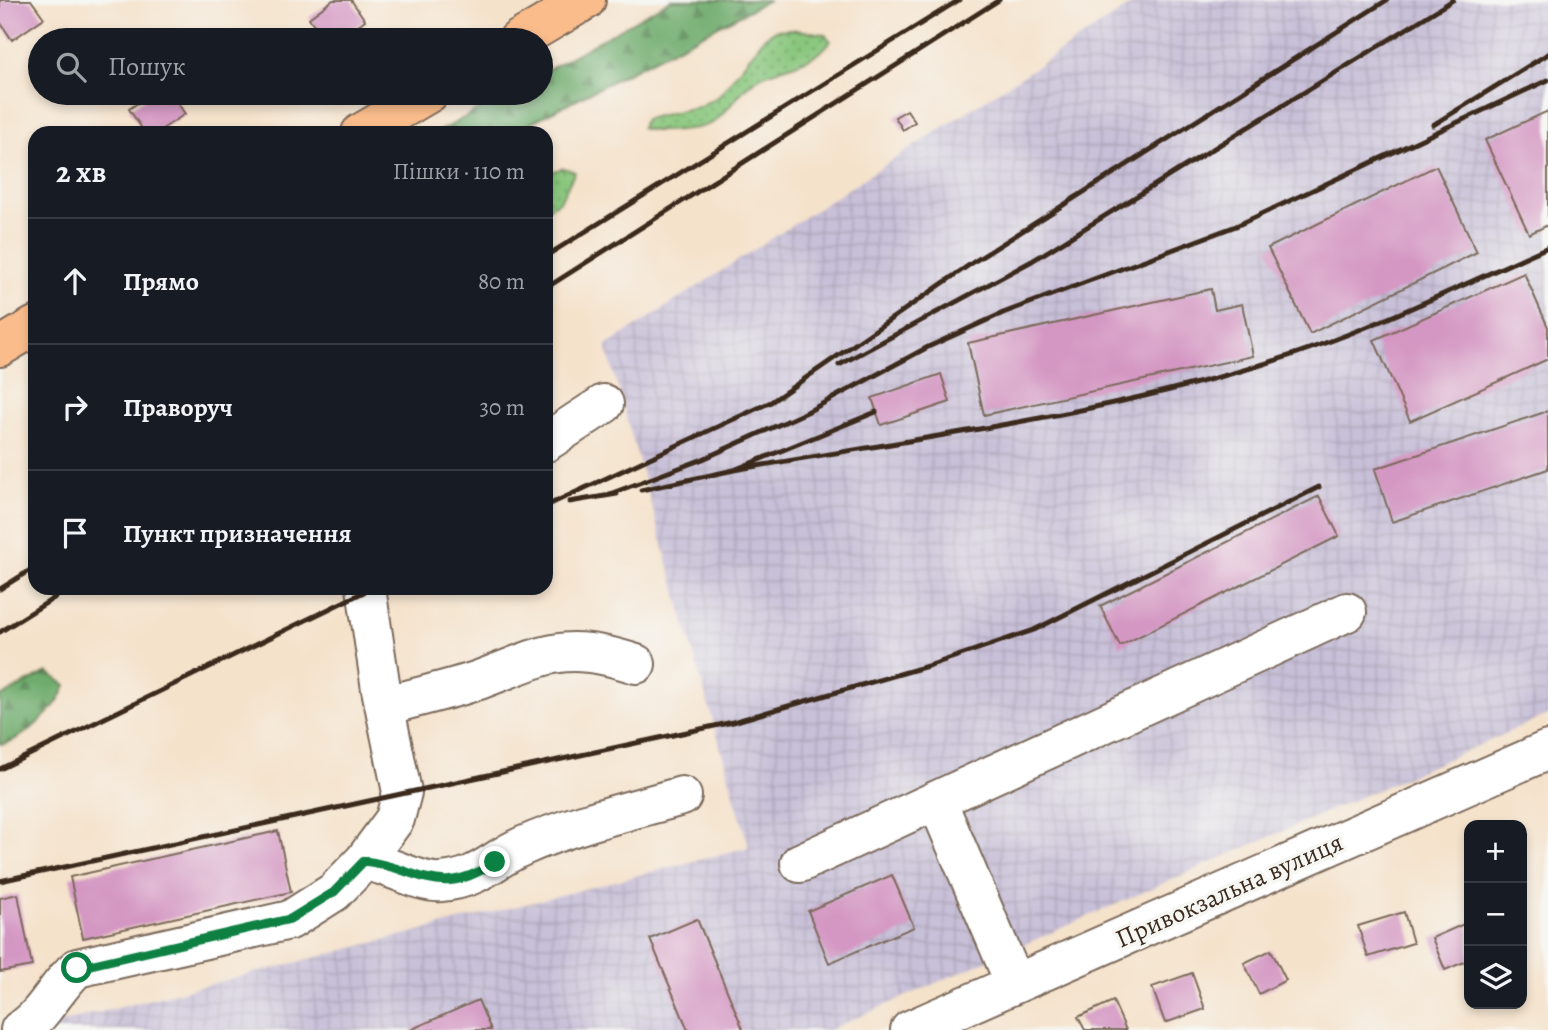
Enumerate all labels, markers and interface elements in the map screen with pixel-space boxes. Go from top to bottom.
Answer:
search box [28,28,553,105]
icon: search [52,48,90,86]
text: Пошук [108,49,186,84]
text: 2 хв [56,152,106,192]
text: Пішки · 110 m [393,156,525,187]
icon: ahead [56,262,94,300]
text: Прямо [123,264,199,299]
text: 80 m [478,266,525,297]
icon: right [56,388,94,426]
text: Праворуч [123,390,233,425]
text: 30 m [479,392,525,423]
icon: arrive [56,514,94,552]
text: Пункт призначення [123,516,352,551]
map controls [1464,820,1527,1009]
button: + [1464,820,1527,883]
street label: Привокзальна вулиця [1110,825,1348,956]
route end [479,846,510,877]
button: − [1464,883,1527,946]
button: layers [1464,946,1527,1009]
route start [61,952,92,983]

